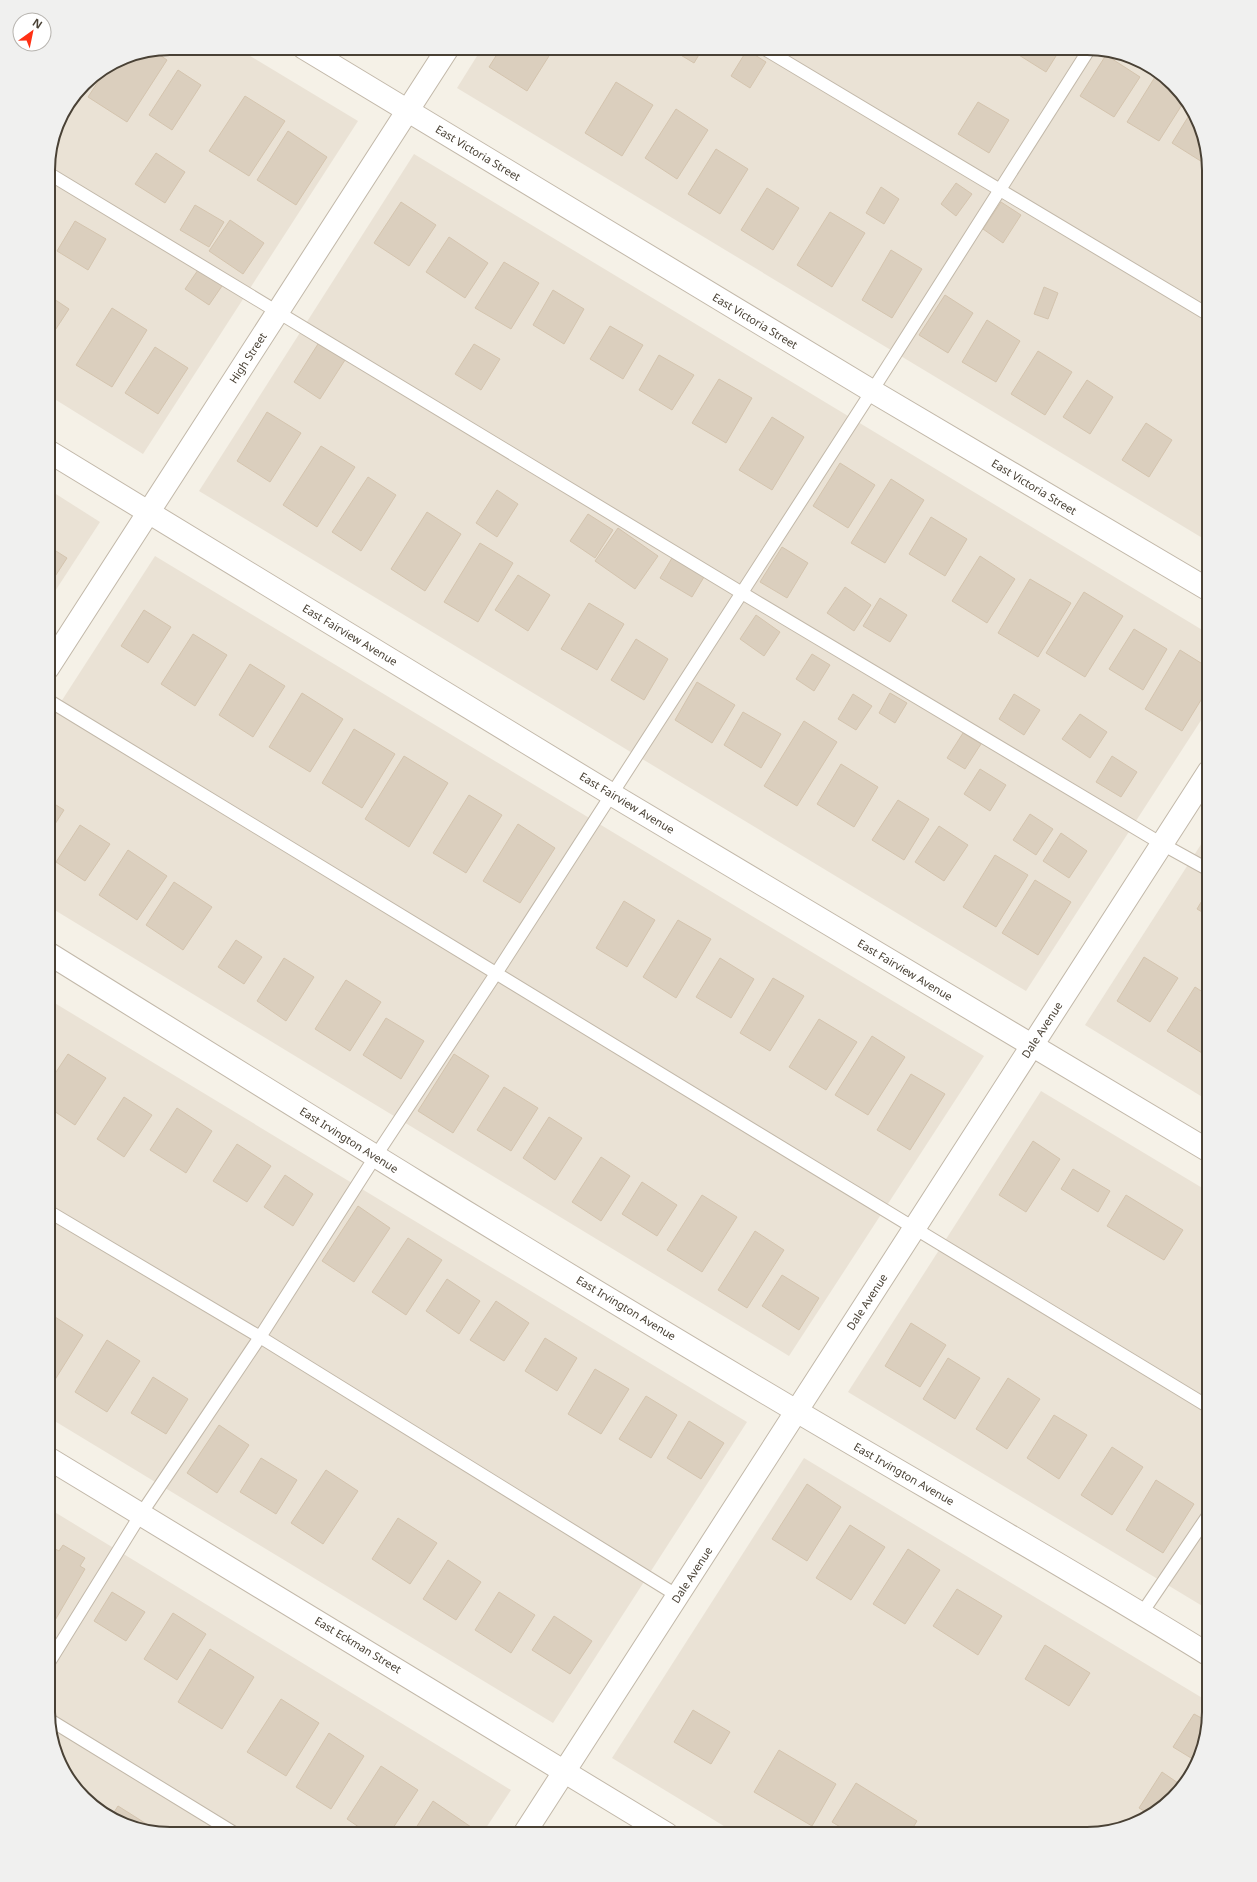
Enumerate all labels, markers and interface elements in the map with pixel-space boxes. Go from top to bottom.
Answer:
north arrow [12,12,52,52]
text: N [30,14,46,32]
street label: East Victoria Street [433,121,524,184]
street label: East Victoria Street [710,289,801,352]
street label: High Street [225,329,270,386]
street label: East Victoria Street [989,455,1080,518]
street label: East Fairview Avenue [300,600,400,669]
street label: East Fairview Avenue [577,768,677,837]
street label: East Fairview Avenue [855,935,955,1004]
street label: Dale Avenue [1018,998,1065,1061]
street label: East Irvington Avenue [297,1103,401,1176]
street label: Dale Avenue [843,1270,890,1333]
street label: East Irvington Avenue [574,1272,679,1343]
street label: East Irvington Avenue [851,1439,957,1508]
street label: Dale Avenue [668,1543,715,1606]
street label: East Eckman Street [312,1613,404,1676]

